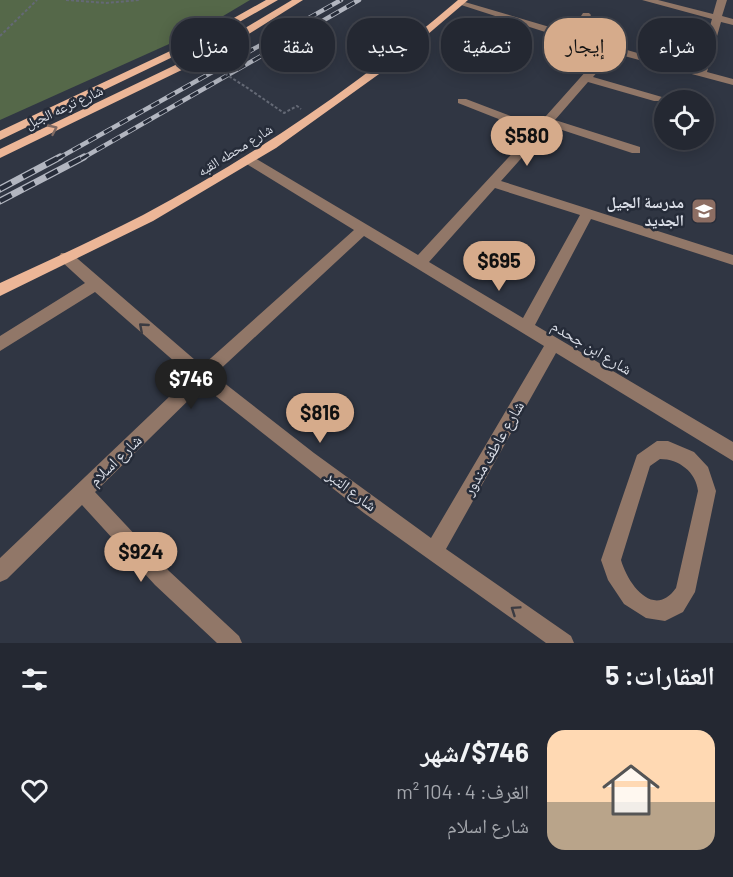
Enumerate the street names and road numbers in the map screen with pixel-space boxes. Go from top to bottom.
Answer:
street label: شارع ترعه الجبل [22,81,106,134]
street label: شارع محطه القبه [194,120,276,181]
street label: شارع ابن جحدم [547,315,636,380]
street label: شارع عاطف مندور [457,397,529,500]
street label: شارع اسلام [84,430,146,491]
street label: شارع التبر [322,464,381,516]

